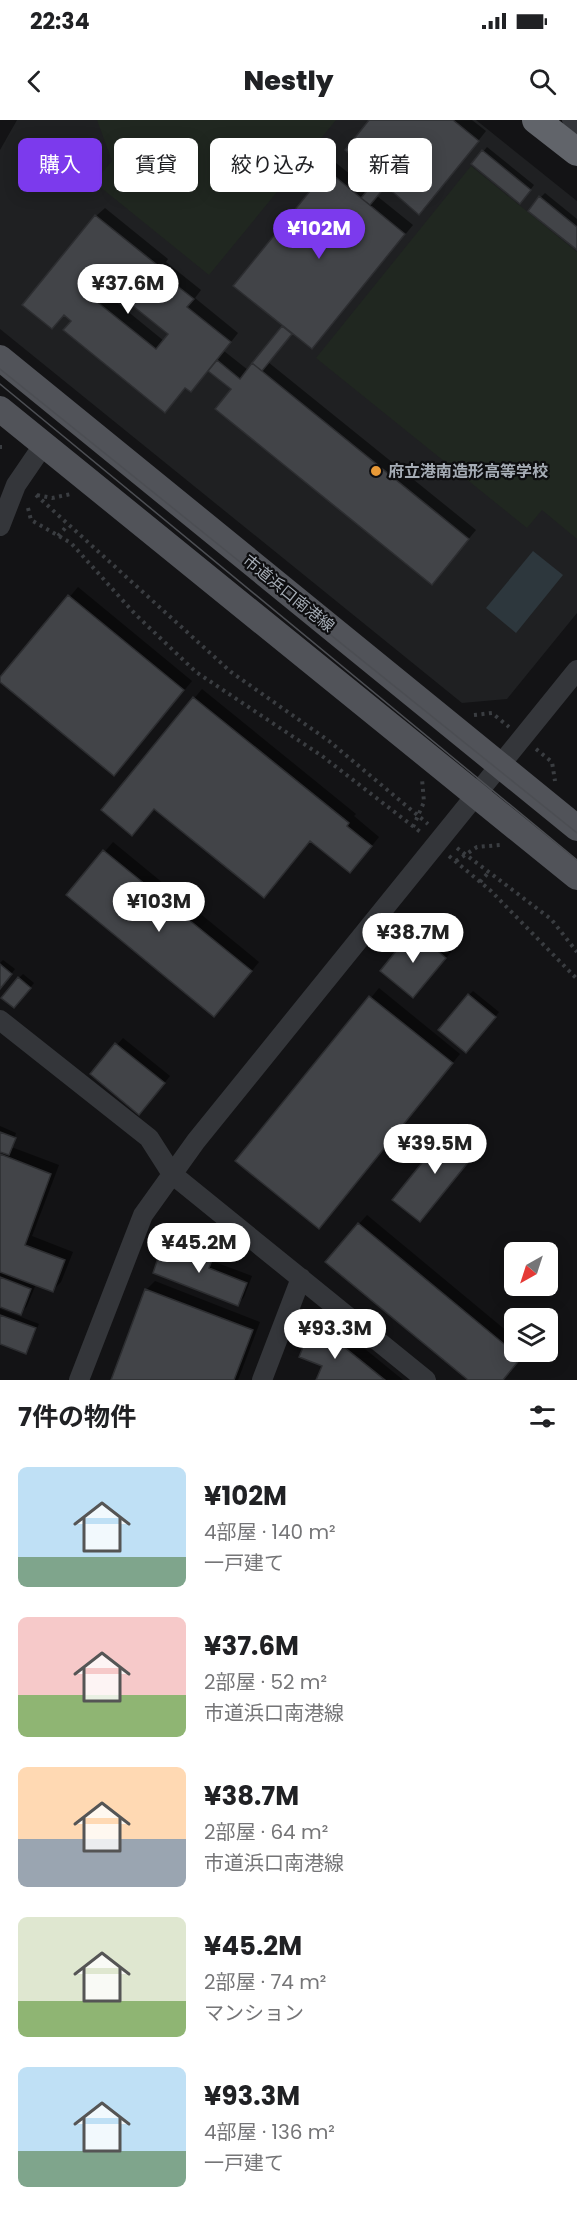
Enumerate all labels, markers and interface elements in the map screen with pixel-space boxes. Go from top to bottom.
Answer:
text: 22:34 [30,6,90,37]
text: Nestly [244,62,334,99]
icon: back [18,65,51,98]
icon: search [526,65,559,98]
chip: 購入 [18,138,102,192]
chip: 賃貸 [114,138,198,192]
chip: 絞り込み [210,138,336,192]
chip: 新着 [348,138,432,192]
pin: ¥102M [277,209,361,260]
text: ¥102M [287,214,351,242]
pin: ¥37.6M [79,264,177,315]
text: ¥37.6M [92,269,164,297]
place label: 府立港南造形高等学校 [388,460,548,483]
marker: 府立港南造形高等学校 [369,464,383,478]
street label: 市道浜口南港線 [238,549,339,638]
pin: ¥103M [117,882,201,933]
text: ¥103M [127,887,191,915]
pin: ¥38.7M [364,913,462,964]
text: ¥38.7M [376,918,450,946]
pin: ¥39.5M [386,1124,484,1175]
text: ¥39.5M [398,1129,472,1157]
pin: ¥45.2M [150,1223,248,1274]
text: ¥45.2M [161,1228,237,1256]
north arrow [504,1242,558,1296]
map controls [504,1242,558,1362]
button: layers [504,1308,558,1362]
pin: ¥93.3M [286,1309,384,1360]
text: ¥93.3M [298,1314,372,1342]
text: 7件の物件 [18,1399,136,1435]
icon: filters [526,1400,559,1433]
text: ¥102M [204,1478,287,1514]
icon: home [66,1491,138,1563]
text: 4部屋 · 140 m² [204,1518,336,1546]
text: 一戸建て [204,1549,284,1577]
text: ¥37.6M [204,1628,299,1664]
icon: home [66,1641,138,1713]
text: 2部屋 · 52 m² [204,1668,327,1696]
text: 市道浜口南港線 [204,1699,344,1727]
text: ¥38.7M [204,1778,299,1814]
icon: home [66,1791,138,1863]
text: 2部屋 · 64 m² [204,1818,328,1846]
text: 市道浜口南港線 [204,1849,344,1877]
text: ¥45.2M [204,1928,302,1964]
icon: home [66,1941,138,2013]
text: 2部屋 · 74 m² [204,1968,326,1996]
text: マンション [204,1999,304,2027]
text: ¥93.3M [204,2078,300,2114]
icon: home [66,2091,138,2163]
text: 4部屋 · 136 m² [204,2118,335,2146]
text: 一戸建て [204,2149,284,2177]

